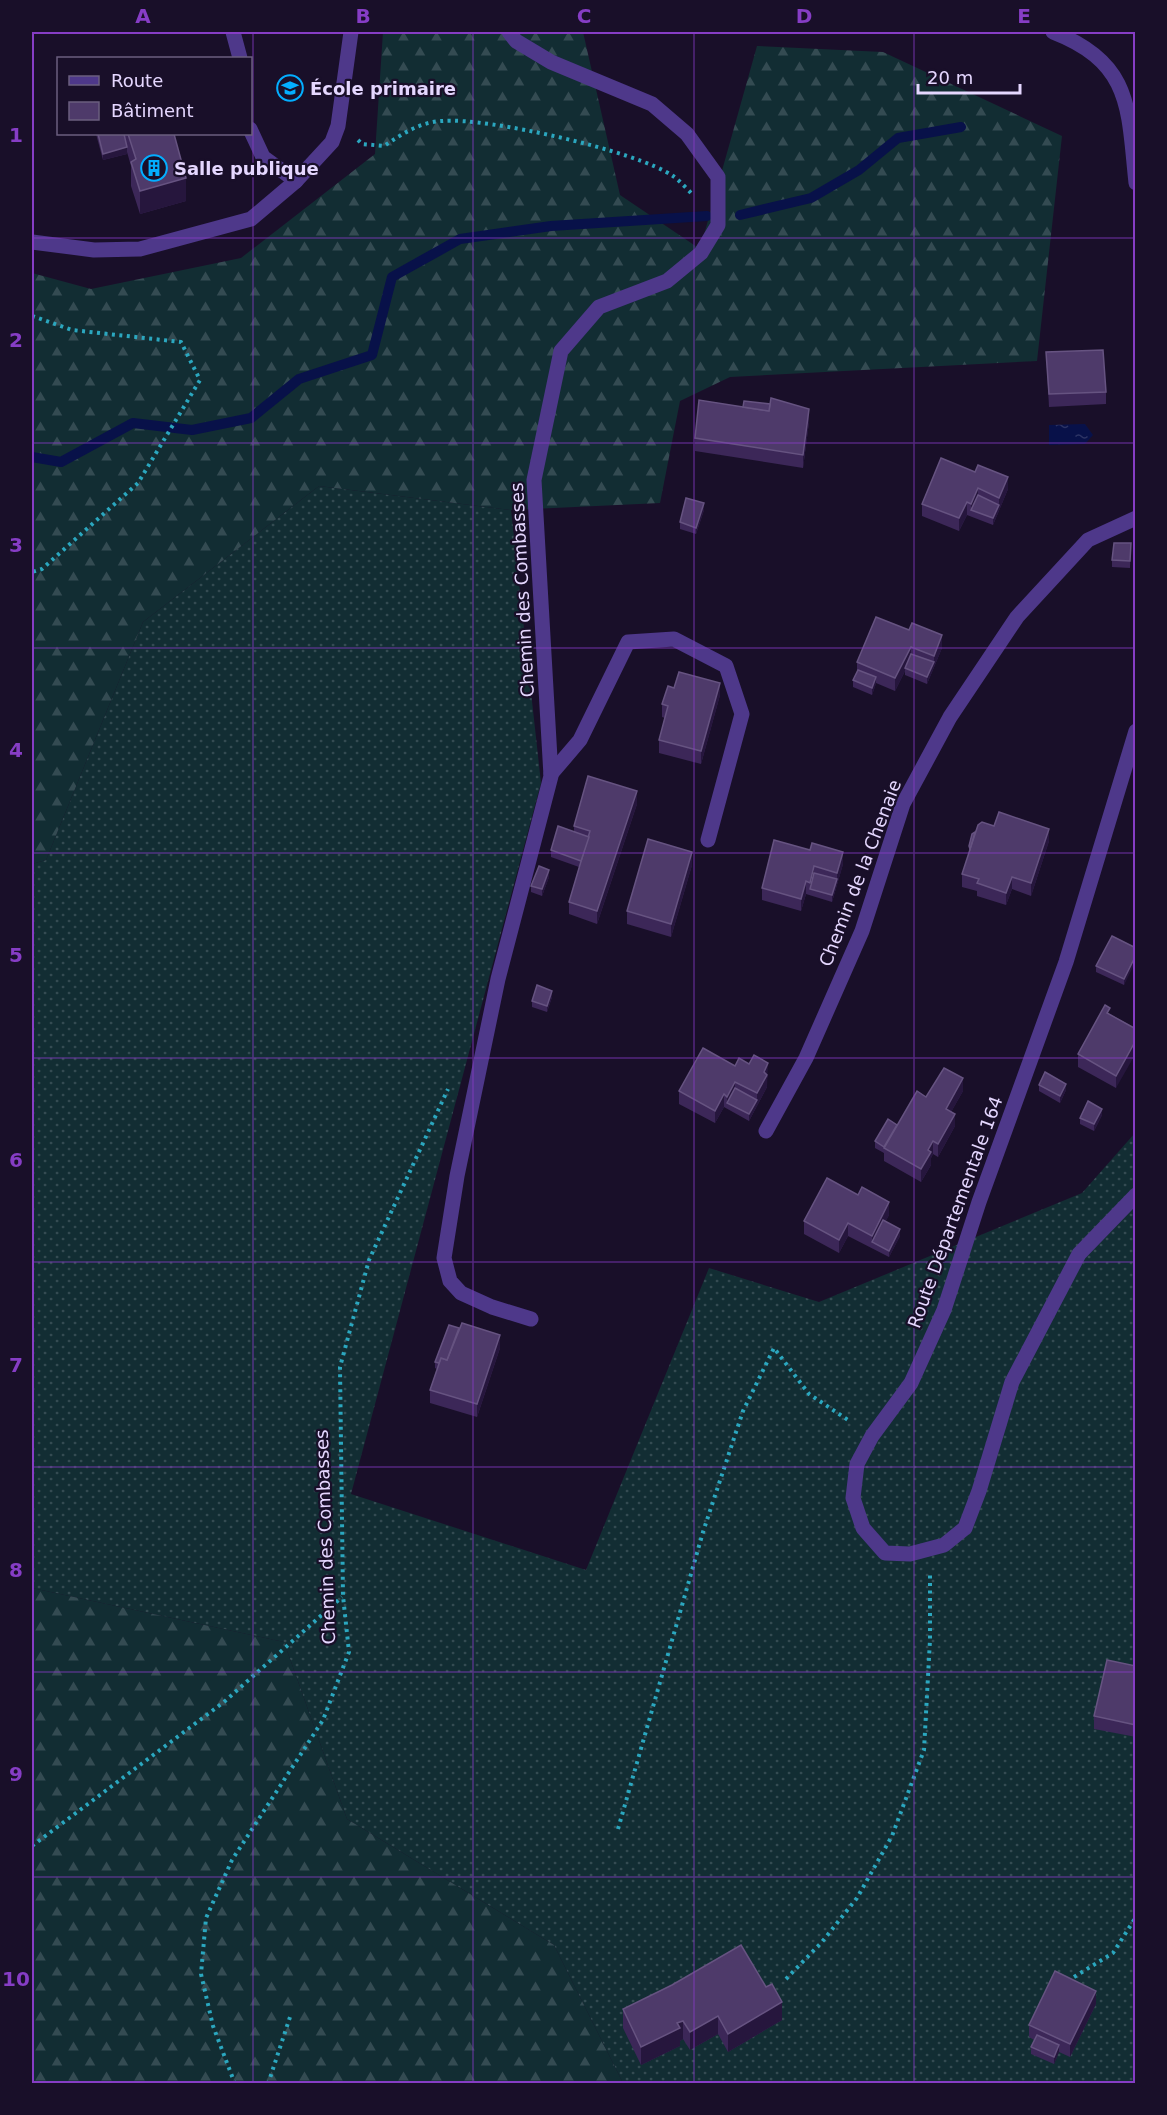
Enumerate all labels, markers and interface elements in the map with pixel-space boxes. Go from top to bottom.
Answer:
text: A [135,4,151,28]
text: B [355,4,371,28]
text: C [577,4,591,28]
text: D [796,4,812,28]
text: E [1017,4,1031,28]
legend [57,57,252,135]
scale bar [918,57,1020,95]
text: 20 m [927,67,973,88]
text: Route [111,70,163,91]
school or university icon: École primaire [275,73,305,103]
place label: École primaire [310,78,456,99]
text: Bâtiment [111,100,194,121]
text: 1 [9,123,23,147]
building icon: Salle publique [139,153,169,183]
place label: Salle publique [174,158,319,179]
text: 2 [9,328,23,352]
street label: Chemin des Combasses [506,482,538,698]
text: 3 [9,533,23,557]
text: 4 [9,738,23,762]
street label: Chemin de la Chenaie [815,777,905,969]
text: 5 [9,943,23,967]
street label: Route Départementale 164 [903,1093,1007,1331]
text: 6 [9,1148,23,1172]
text: 7 [9,1353,23,1377]
street label: Chemin des Combasses [311,1429,339,1645]
text: 8 [9,1558,23,1582]
text: 9 [9,1762,23,1786]
text: 10 [2,1967,30,1991]

